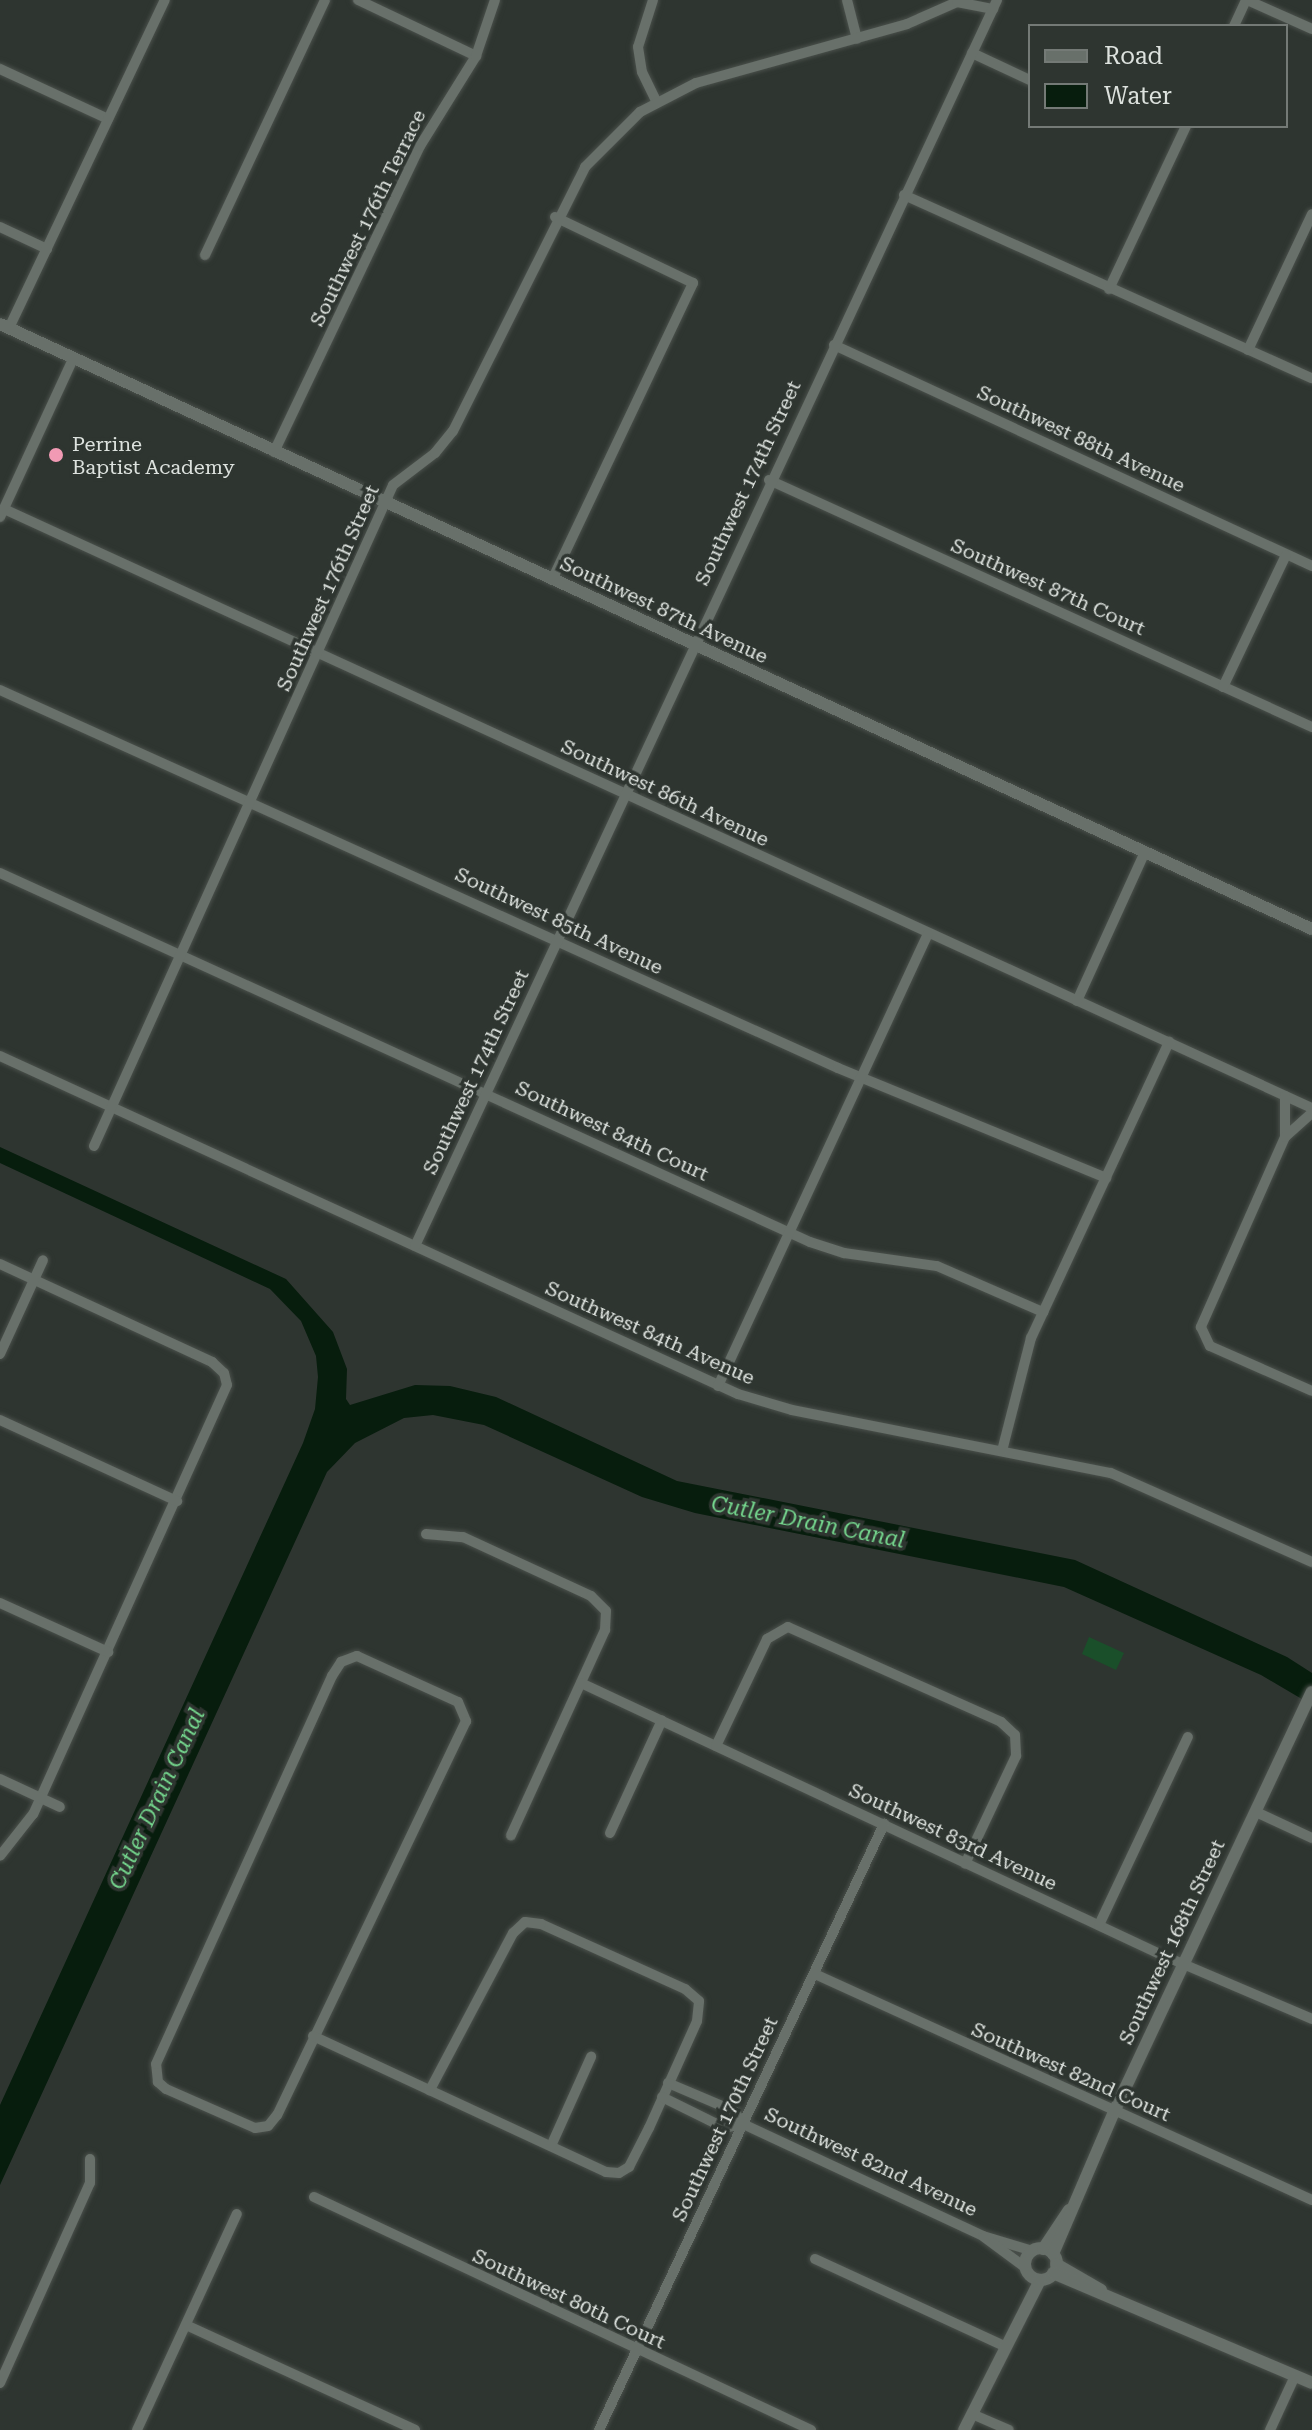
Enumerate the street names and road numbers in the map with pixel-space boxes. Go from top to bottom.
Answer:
street label: Southwest 176th Terrace [305,106,431,330]
street label: Southwest 174th Street [690,377,806,589]
street label: Southwest 88th Avenue [973,380,1189,498]
street label: Southwest 176th Street [272,481,384,695]
street label: Southwest 87th Court [947,533,1149,641]
street label: Southwest 87th Avenue [556,551,772,669]
street label: Southwest 86th Avenue [557,734,773,852]
street label: Southwest 85th Avenue [451,862,667,980]
street label: Southwest 174th Street [418,966,534,1178]
street label: Southwest 84th Court [512,1076,712,1186]
street label: Southwest 84th Avenue [542,1276,758,1390]
street label: Southwest 83rd Avenue [845,1778,1061,1896]
street label: Southwest 168th Street [1114,1836,1230,2048]
street label: Southwest 170th Street [667,2013,783,2225]
street label: Southwest 82nd Court [968,2017,1174,2127]
street label: Southwest 82nd Avenue [761,2102,981,2222]
street label: Southwest 80th Court [469,2244,669,2354]

